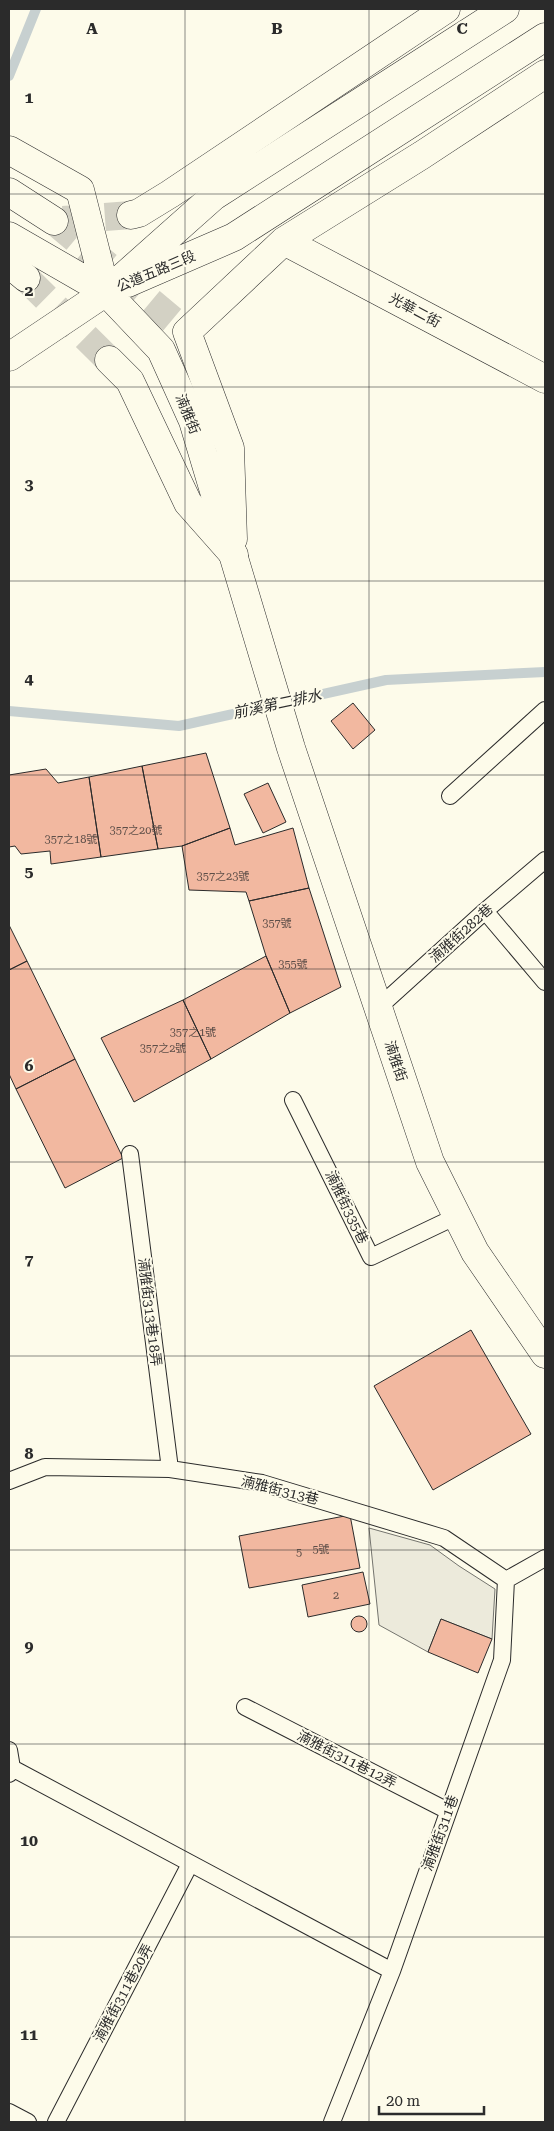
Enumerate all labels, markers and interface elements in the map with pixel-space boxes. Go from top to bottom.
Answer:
text: A [86,19,98,38]
text: B [271,19,283,38]
text: C [456,19,468,38]
text: 1 [25,88,34,107]
street label: 公道五路三段 [114,247,198,295]
text: 2 [25,281,34,300]
street label: 光華二街 [387,290,443,330]
street label: 湳雅街 [173,392,203,436]
text: 3 [25,475,34,494]
text: 4 [25,669,34,688]
water label: 前溪第二排水 [231,686,324,722]
house number: 357之20號 [110,824,162,837]
house number: 357之18號 [45,833,97,846]
text: 5 [25,862,34,881]
house number: 357之23號 [197,870,249,883]
street label: 湳雅街282巷 [426,900,496,966]
house number: 357號 [262,917,292,930]
house number: 355號 [278,958,308,971]
house number: 357之1號 [170,1026,216,1039]
street label: 湳雅街 [382,1039,410,1083]
house number: 357之2號 [140,1042,186,1055]
text: 6 [25,1056,34,1075]
street label: 湳雅街335巷 [322,1168,372,1246]
text: 7 [25,1250,34,1269]
street label: 湳雅街313巷18弄 [135,1257,165,1367]
text: 8 [25,1444,34,1463]
street label: 湳雅街313巷 [239,1473,321,1507]
house number: 5號 [312,1543,330,1556]
house number: 5 [296,1546,302,1559]
house number: 2 [333,1589,339,1602]
text: 9 [25,1637,34,1656]
street label: 湳雅街311巷12弄 [295,1727,399,1791]
street label: 湳雅街311巷 [419,1793,461,1873]
text: 10 [20,1831,38,1850]
street label: 湳雅街311巷20弄 [90,1941,156,2045]
text: 11 [20,2025,38,2044]
scale bar [379,2084,484,2116]
text: 20 m [386,2092,421,2110]

